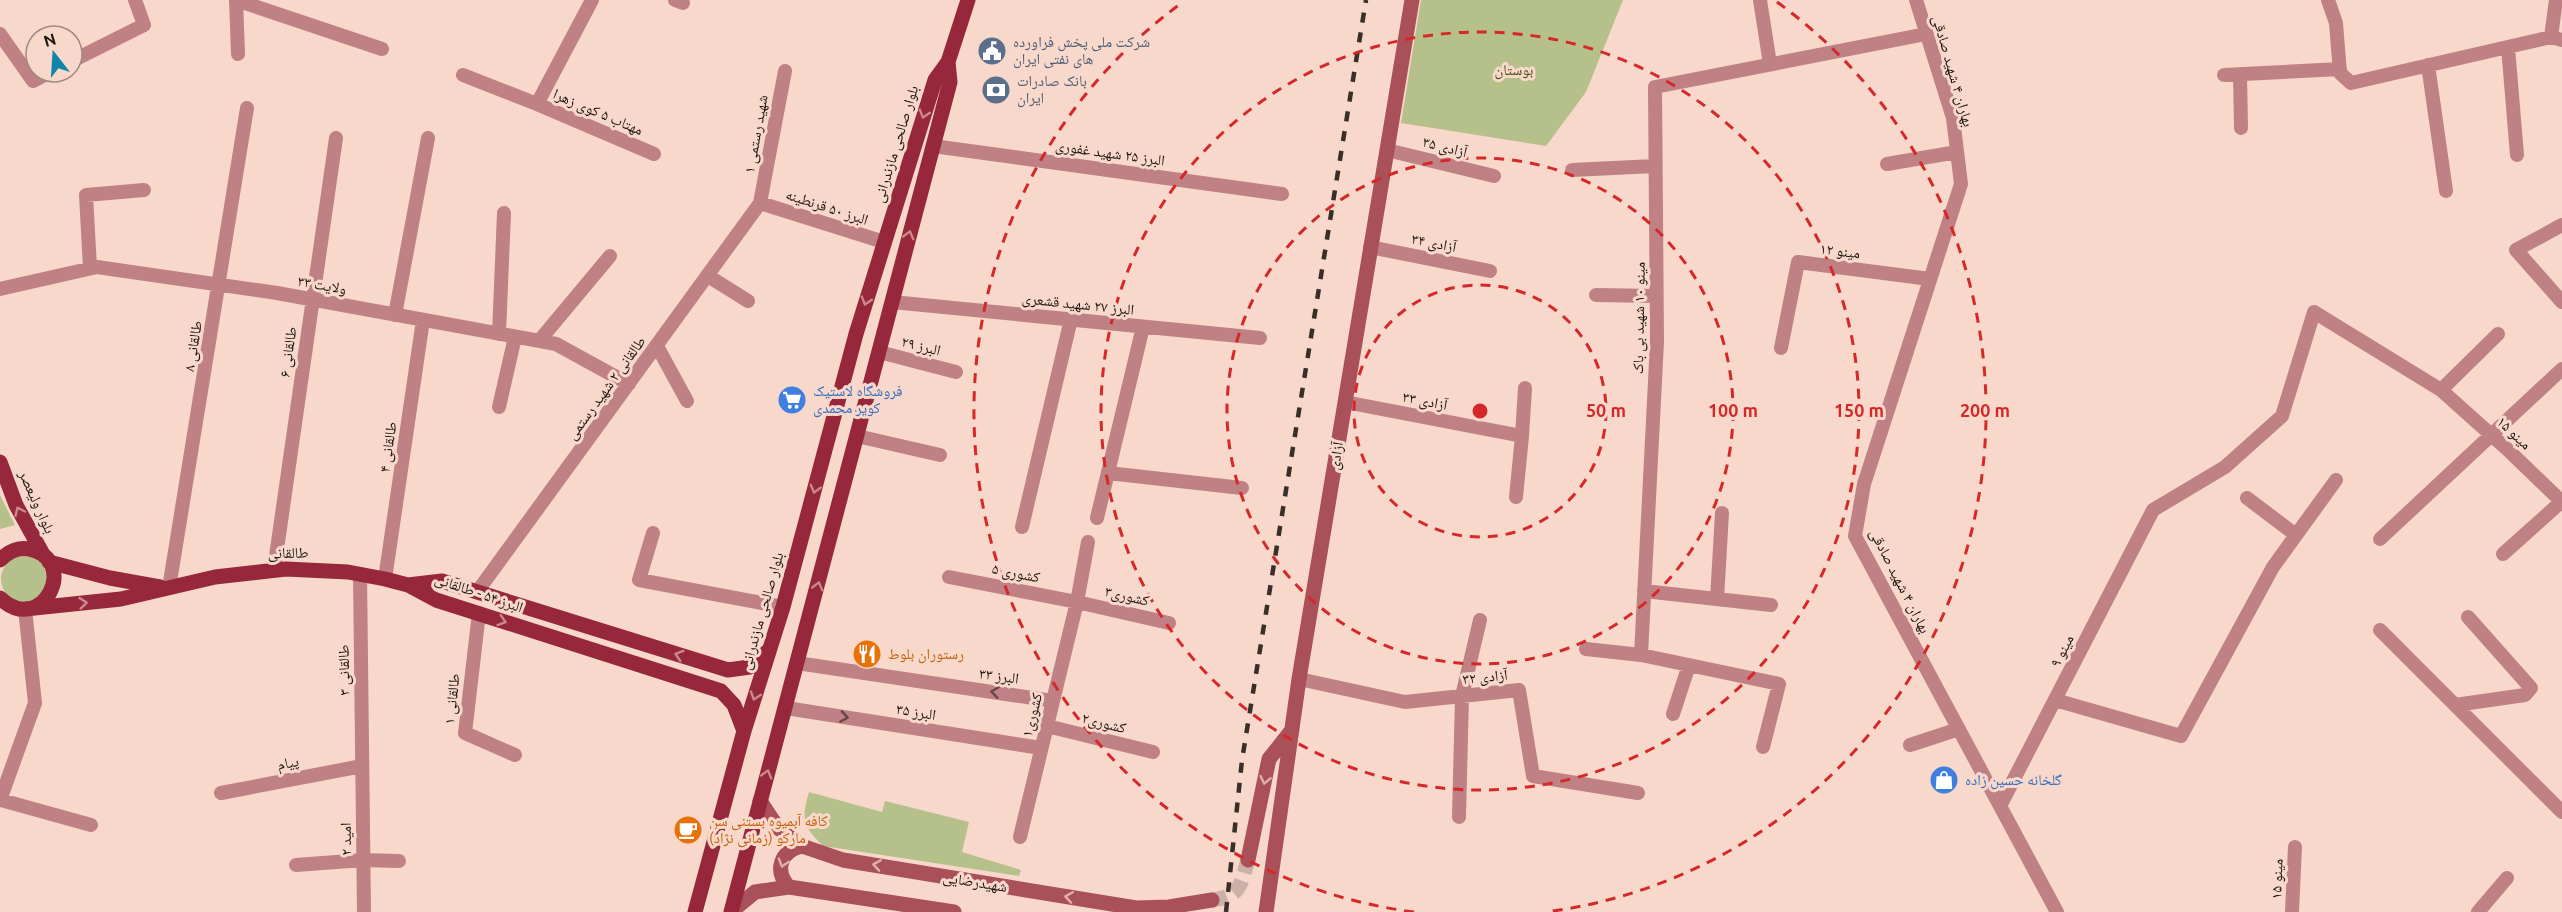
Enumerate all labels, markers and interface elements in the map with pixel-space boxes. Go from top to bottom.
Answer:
street label: بهاران ۴ شهید صادقی [1927,13,1978,129]
north arrow [24,24,84,84]
text: N [41,29,58,50]
place label: شرکت ملی پخش فراورده های نفتی ایران [1013,33,1150,69]
public building icon: شرکت ملی پخش فراورده های نفتی ایران [976,35,1008,67]
park label: بوستان [1494,61,1534,80]
place label: بانک صادرات ایران [1017,72,1087,108]
bank icon: بانک صادرات ایران [980,74,1012,106]
street label: بلوار صالحی مازندرانی [870,83,923,205]
street label: مهتاب ۵ کوی زهرا [550,85,646,140]
street label: شهید رستمی ۱ [740,93,773,175]
one-way arrow [919,109,931,119]
street label: آزادی ۳۵ [1421,133,1470,162]
street label: البرز ۲۵ شهید غفوری [1054,136,1166,171]
street label: البرز ۵۰ قرنطینه [783,185,871,229]
one-way arrow [902,230,915,240]
street label: آزادی ۳۴ [1410,230,1459,257]
street label: مینو ۱۲ [1819,240,1861,262]
street label: مینو ۱۰ شهید بی باک [1629,262,1650,374]
street label: ولایت ٣۳ [296,272,348,298]
street label: البرز ۲۷ شهید قشعری [1021,289,1135,320]
one-way arrow [861,295,873,306]
street label: طالقانی ۸ [180,319,207,373]
street label: طالقانی ۶ [276,325,301,379]
street label: البرز ۲۹ [899,332,943,360]
street label: طالقانی ۲ شهید رستمی [562,333,650,444]
place label: فروشگاه لاستیک کویر محمدی [813,382,903,418]
supermarket icon: فروشگاه لاستیک کویر محمدی [776,384,808,416]
street label: آزادی ۳۳ [1401,388,1450,415]
text: 50 m [1586,400,1626,420]
text: 100 m [1708,400,1758,420]
text: 150 m [1834,400,1884,420]
text: 200 m [1960,400,2010,420]
centre of rings [1470,401,1490,421]
street label: مینو ۱۵ [2493,413,2535,454]
street label: طالقانی ۴ [376,420,401,474]
street label: آزادی [1325,439,1348,472]
street label: بلوار ولیعصر [15,467,59,536]
one-way arrow [809,484,822,494]
one-way arrow [15,506,27,517]
street label: بهاران ۴ شهید صادقی [1865,526,1934,637]
street label: طالقانی [267,544,309,563]
street label: بلوار صالحی مازندرانی [737,550,788,672]
street label: کشوری ۵ [990,560,1041,587]
street label: البرز ۵۴ - طالقانی [432,570,525,617]
one-way arrow [810,581,823,591]
street label: کشوری۳ [1103,582,1151,611]
one-way arrow [78,597,88,610]
one-way arrow [496,614,507,626]
street label: مینو ۹ [2046,632,2078,670]
restaurant icon: رستوران بلوط [851,638,883,670]
street label: طالقانی ۳ [335,644,354,696]
place label: رستوران بلوط [888,645,964,664]
one-way arrow [674,650,685,662]
street label: البرز ۳۳ [978,664,1020,688]
street label: آزادی ۳۲ [1462,666,1510,689]
street label: طالقانی ۱ [440,673,465,725]
one-way arrow [990,687,999,699]
one-way arrow [750,690,762,701]
street label: کشوری۱ [1018,691,1047,739]
street label: البرز ۳۵ [895,700,937,724]
street label: کشوری۲ [1080,709,1128,738]
one-way arrow [838,710,848,723]
street label: پیام [276,752,301,775]
shop icon: گلخانه حسین زاده [1928,764,1960,796]
one-way arrow [760,769,773,779]
place label: گلخانه حسین زاده [1965,771,2062,790]
one-way arrow [1259,775,1272,785]
place label: کافه آبمیوه بستنی سن مارکو (زمانی نژاد) [709,812,828,848]
cafe icon: کافه آبمیوه بستنی سن مارکو (زمانی نژاد) [672,814,704,846]
street label: امید ۲ [337,822,355,856]
one-way arrow [778,857,790,867]
street label: مینو ۱۵ [2267,858,2287,900]
one-way arrow [872,860,881,872]
street label: شهیدرضایی [941,868,1009,897]
one-way arrow [1064,892,1074,904]

